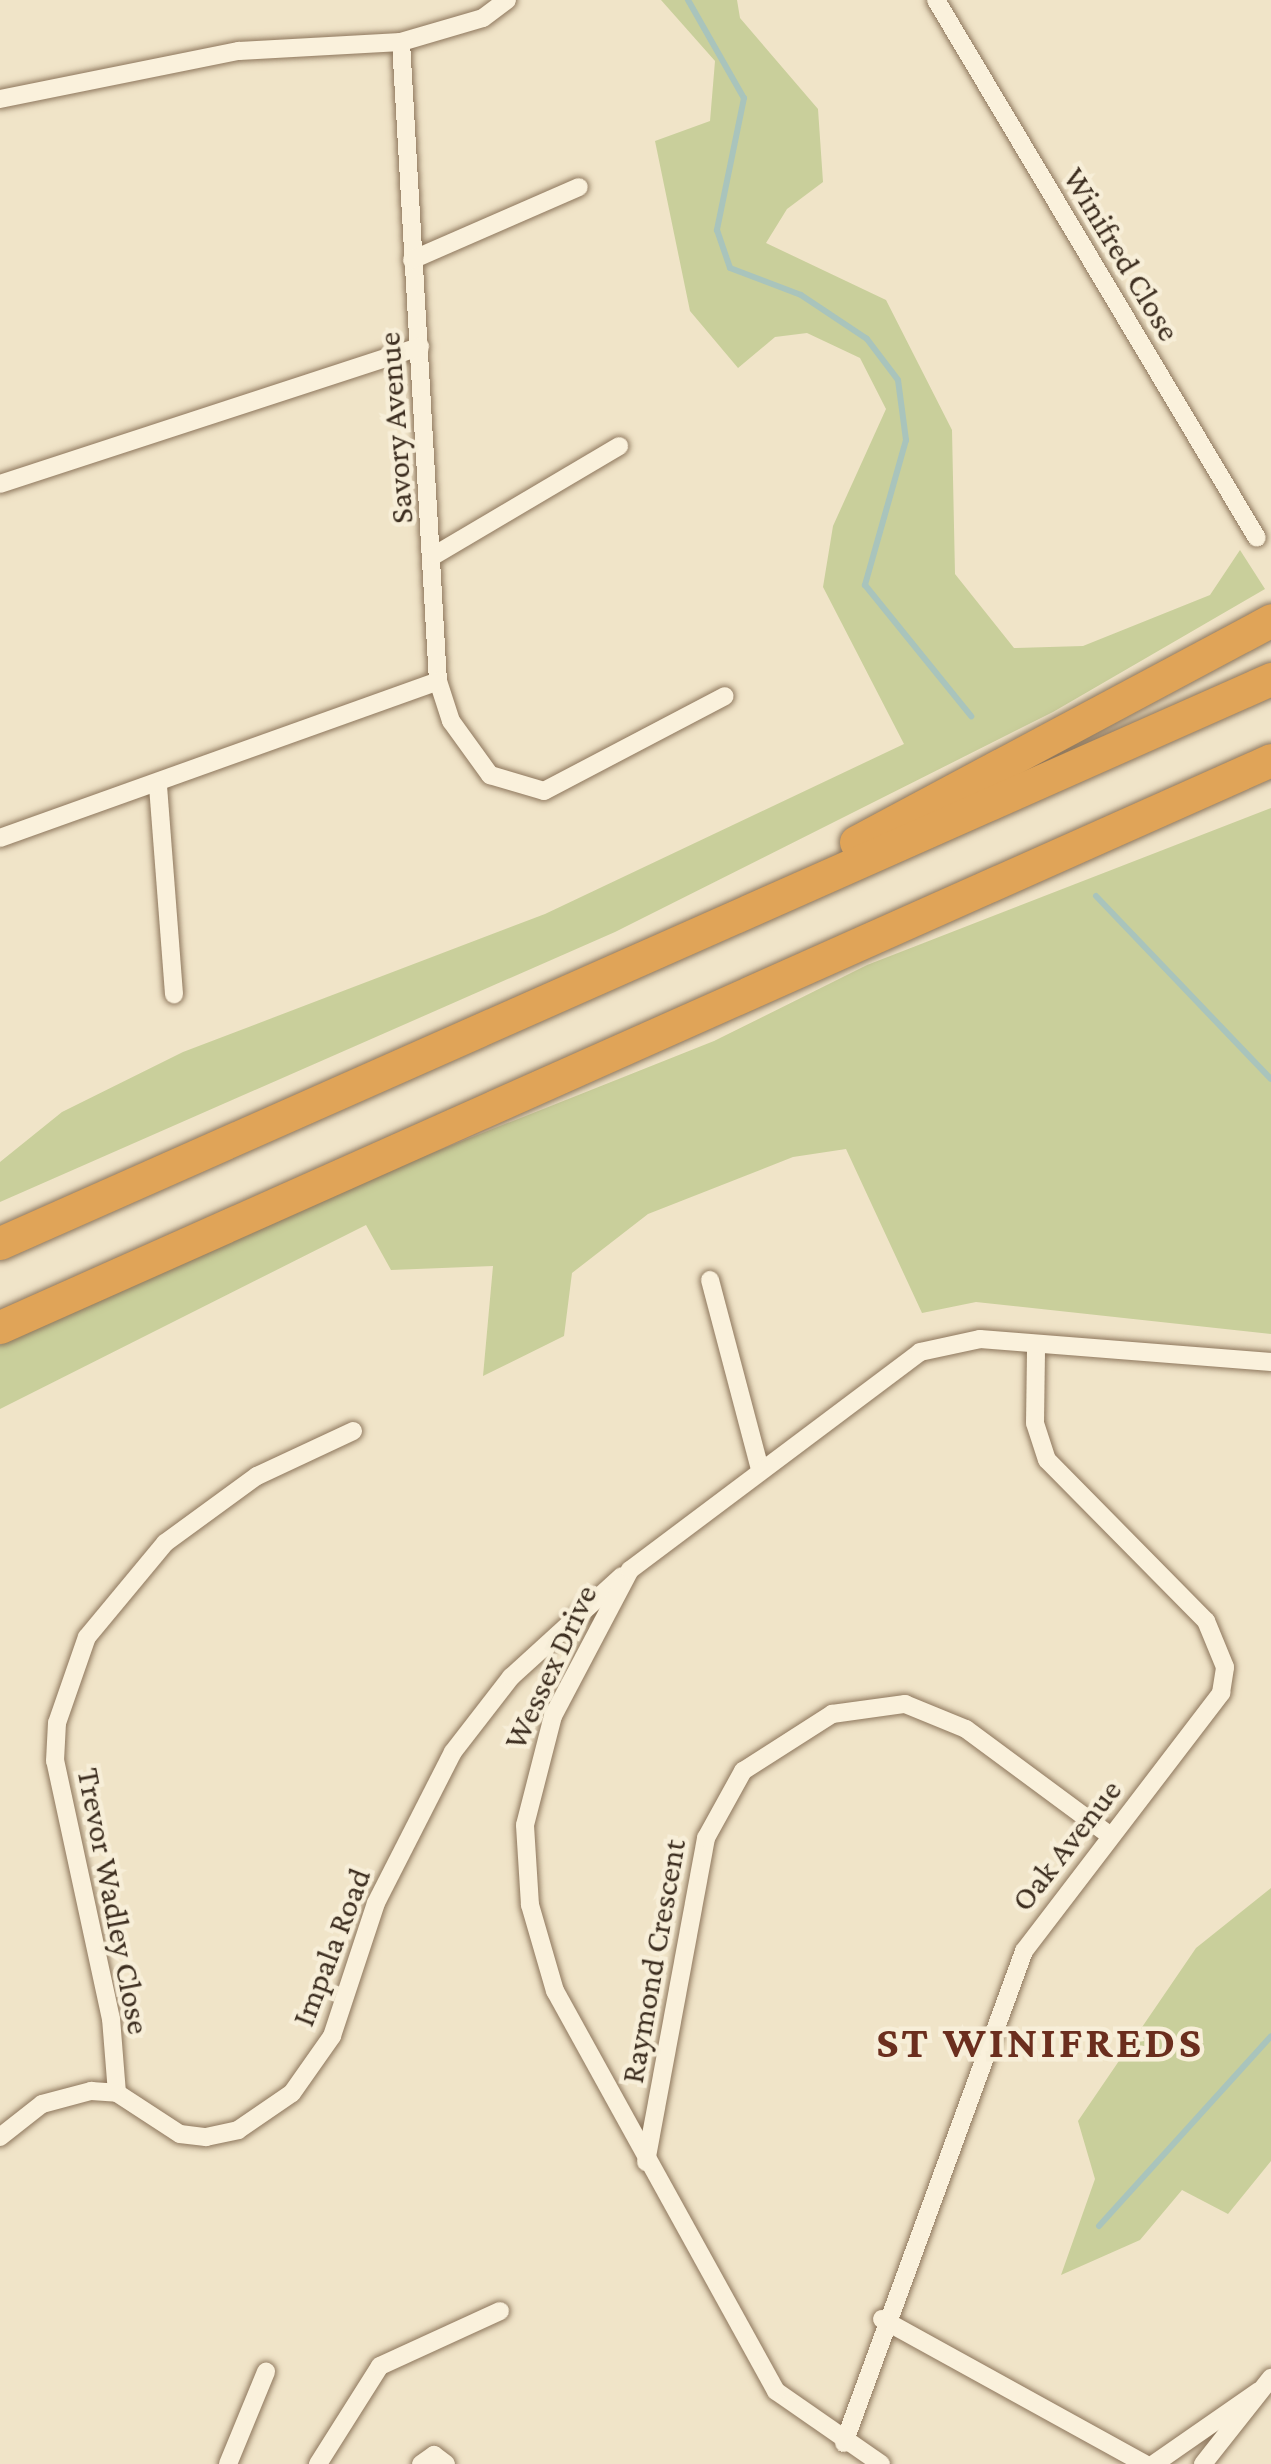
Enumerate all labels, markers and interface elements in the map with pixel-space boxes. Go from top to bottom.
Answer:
street label: Winifred Close [1055,160,1189,348]
street label: Savory Avenue [369,331,421,525]
street label: Wessex Drive [495,1578,605,1756]
street label: Trevor Wadley Close [69,1764,159,2038]
street label: Oak Avenue [1002,1771,1130,1919]
street label: Raymond Crescent [612,1836,694,2086]
street label: Impala Road [283,1862,379,2032]
district label: ST WINIFREDS [876,2016,1204,2070]

